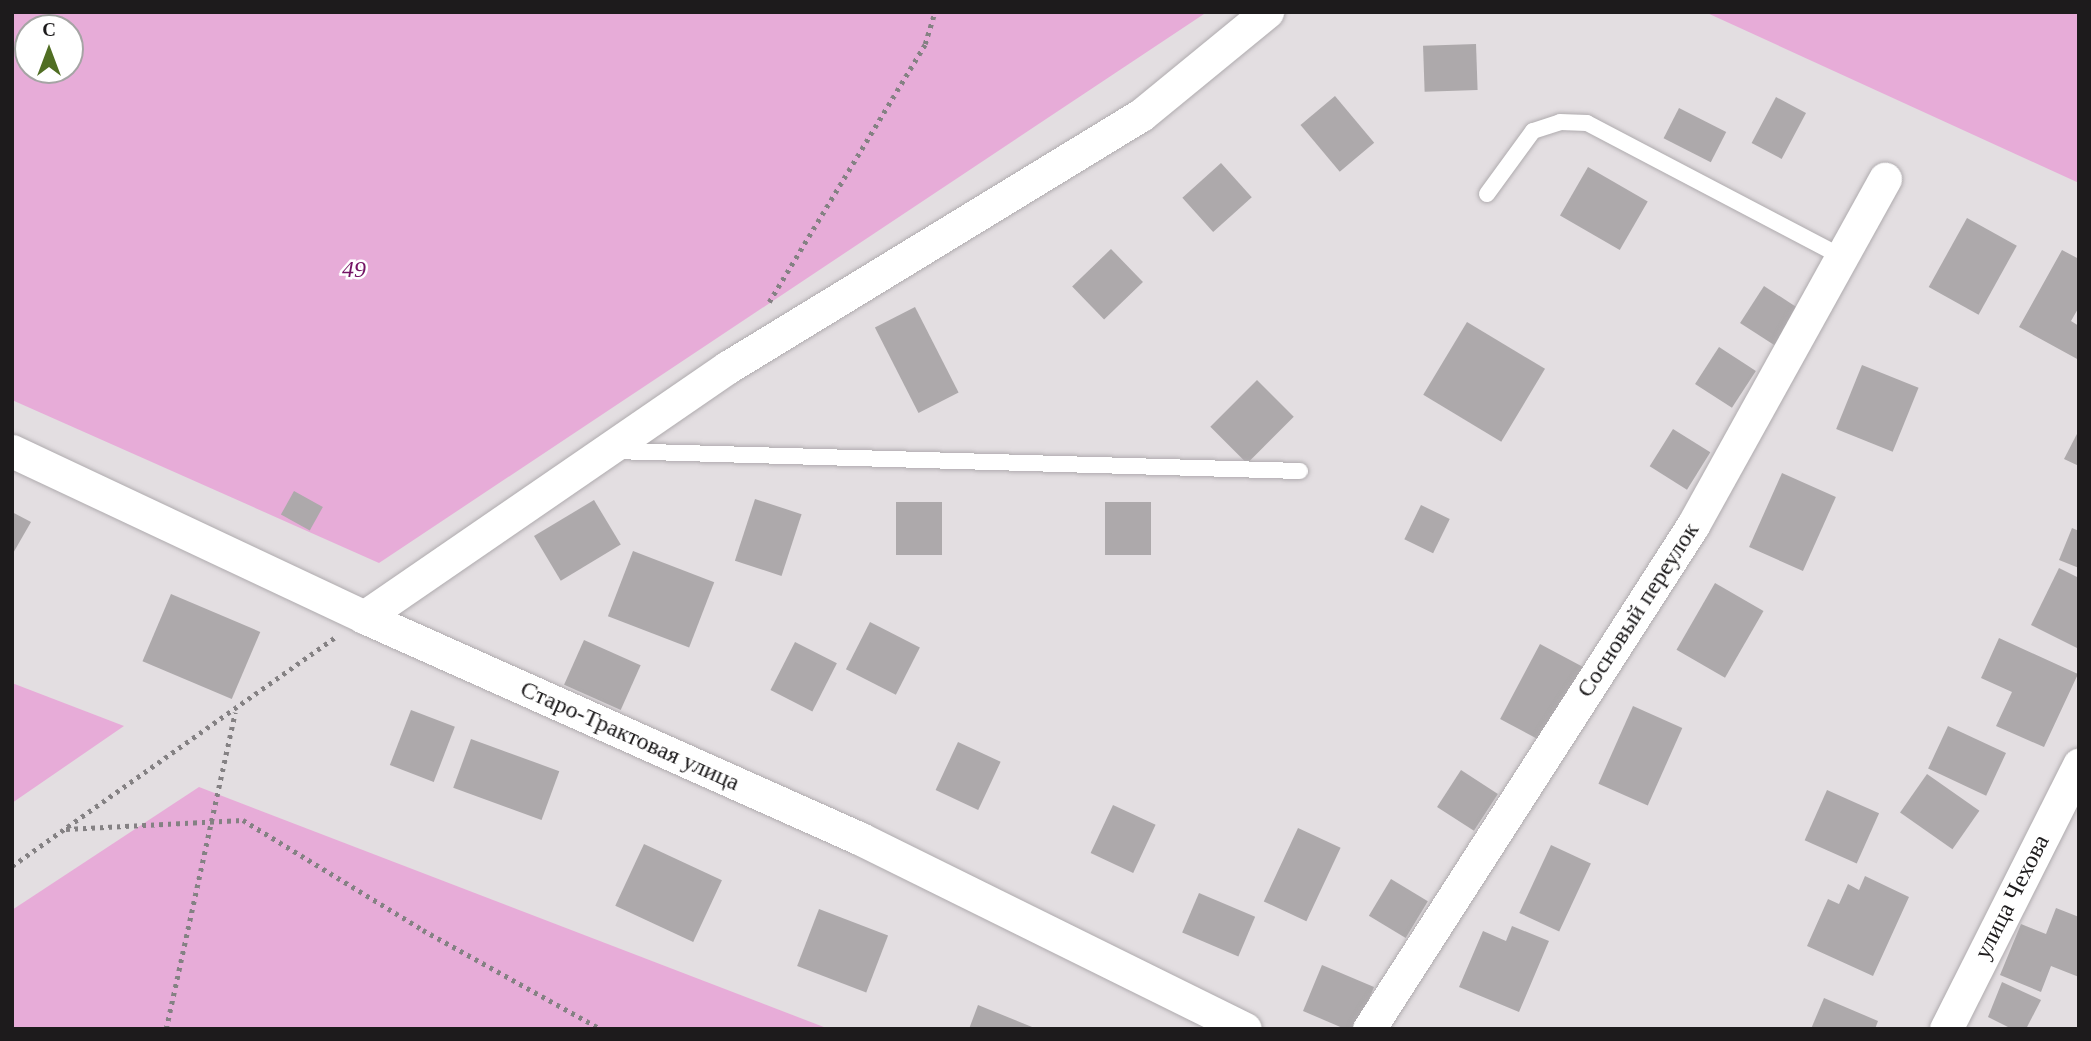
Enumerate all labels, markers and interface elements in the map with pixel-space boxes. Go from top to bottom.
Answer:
north arrow [14,14,84,84]
text: С [42,19,56,40]
park label: 49 [342,256,366,284]
street label: Сосновый переулок [1571,517,1705,703]
street label: Старо-Трактовая улица [516,675,744,797]
street label: улица Чехова [1968,830,2056,964]

